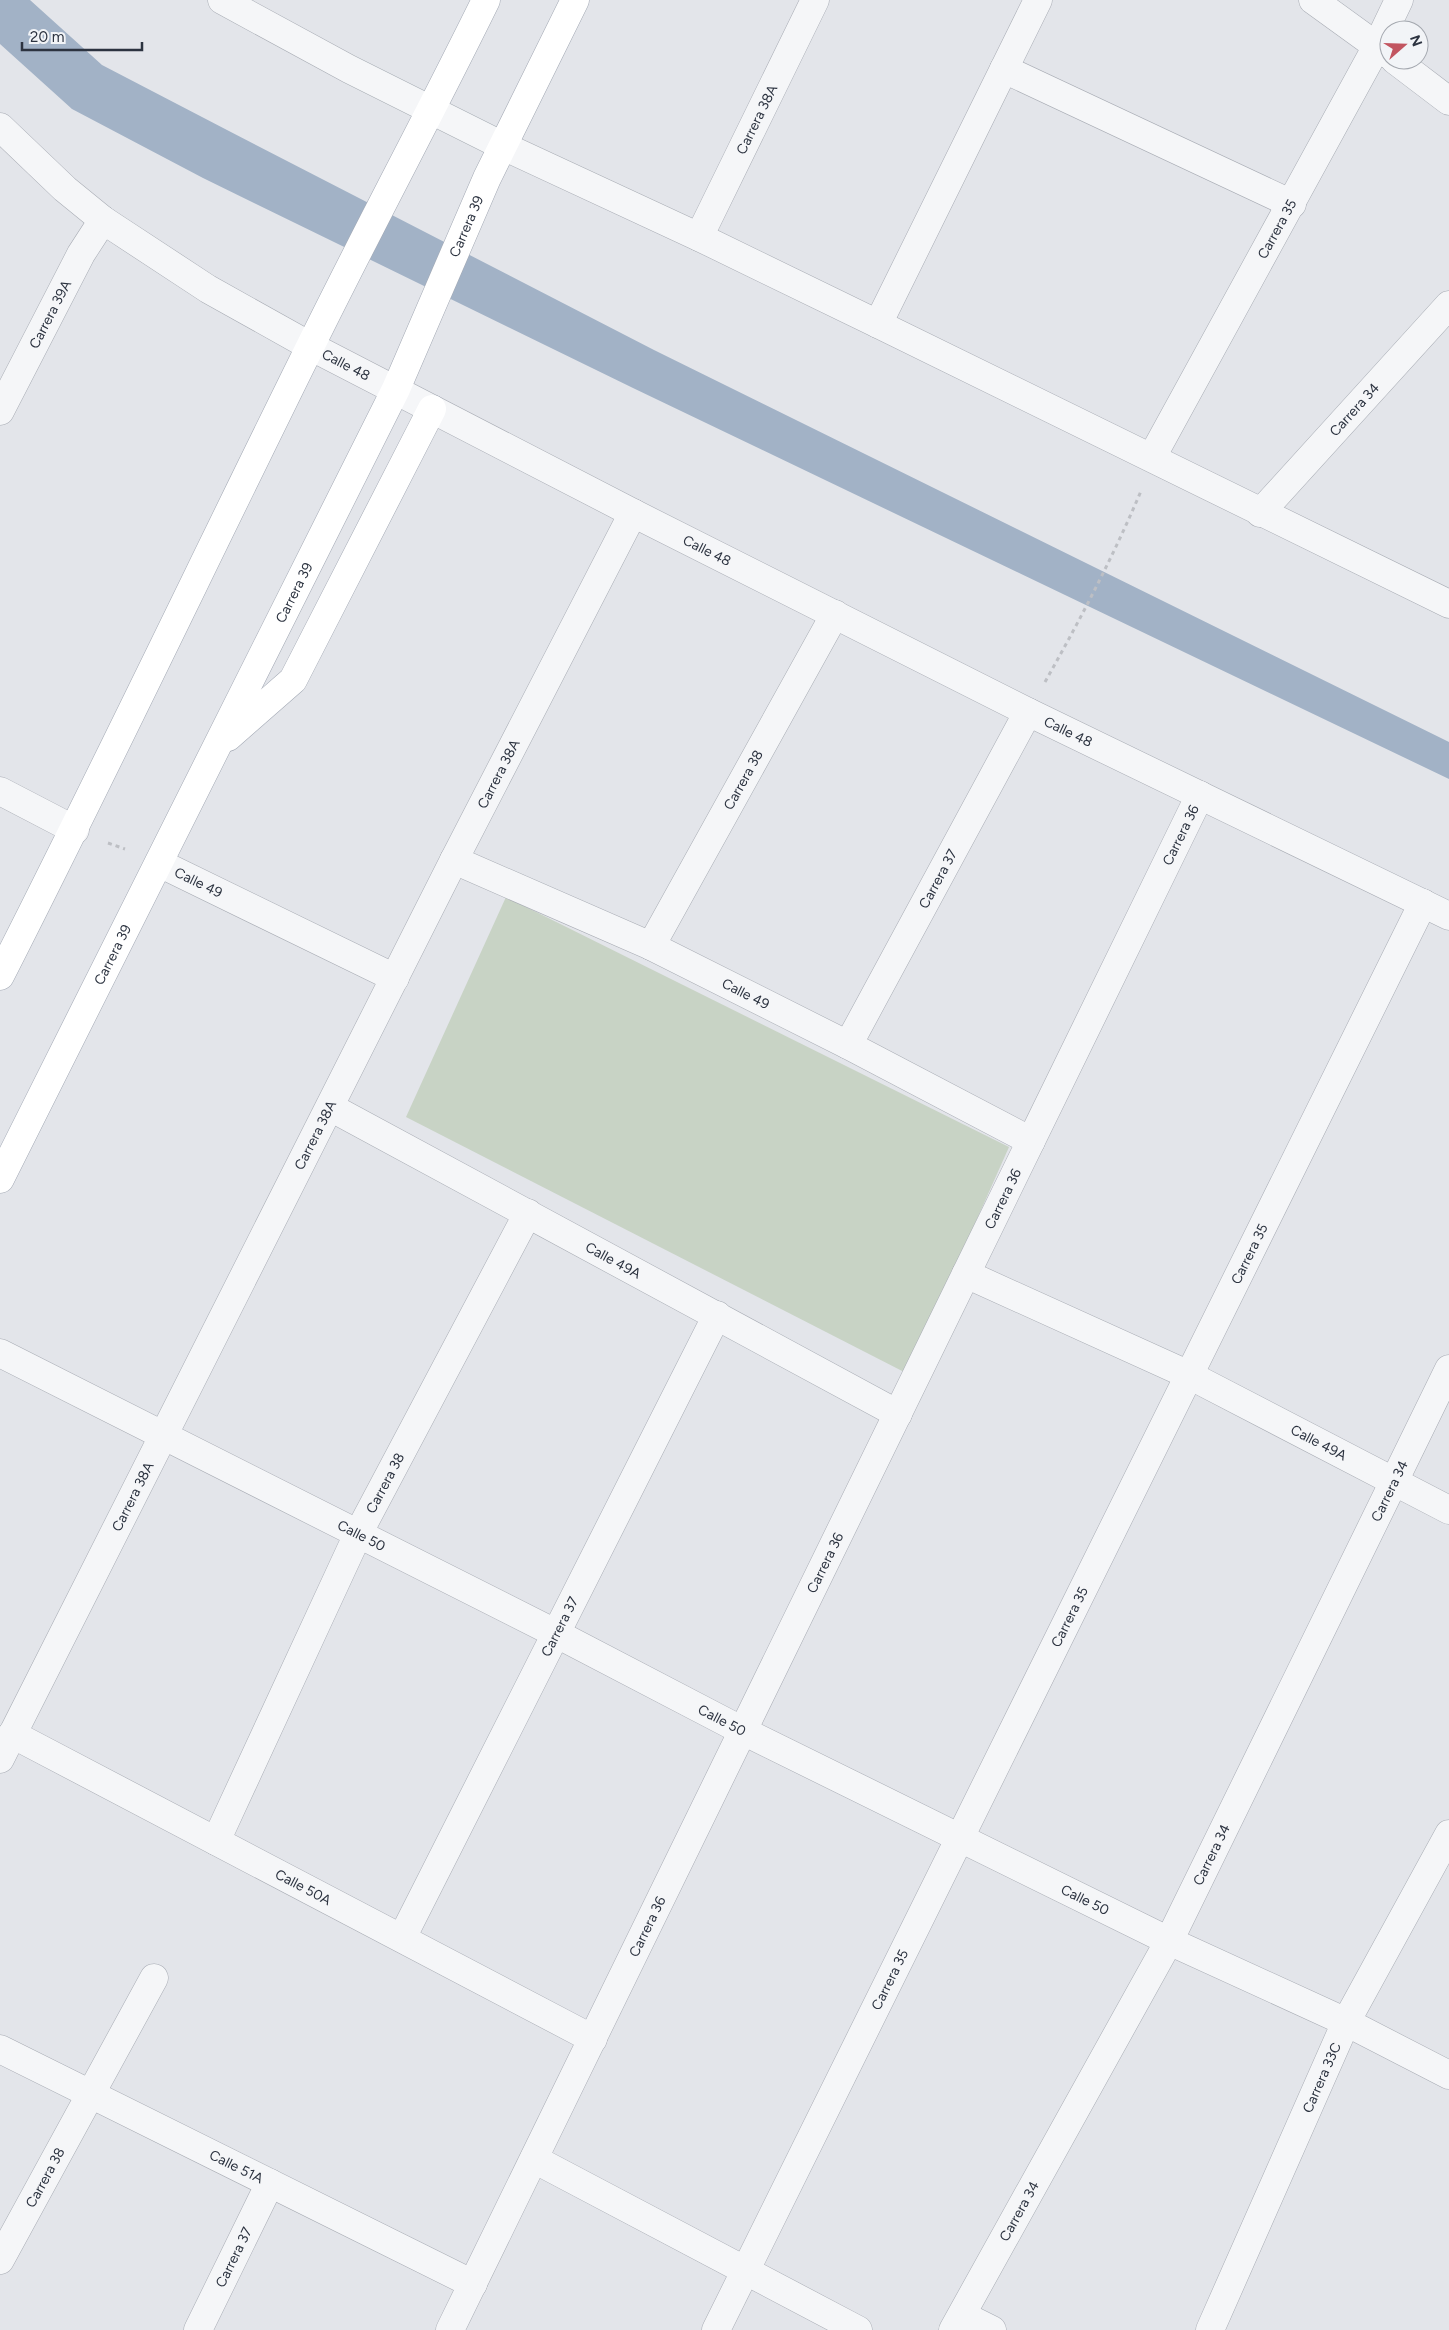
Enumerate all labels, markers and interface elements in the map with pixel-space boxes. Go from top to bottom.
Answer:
scale bar [22,20,142,52]
north arrow [1379,20,1429,70]
text: 20 m [30,28,64,46]
text: N [1406,33,1426,49]
street label: Carrera 38A [732,81,781,157]
street label: Carrera 39 [445,193,487,260]
street label: Carrera 35 [1254,196,1300,262]
street label: Carrera 39A [25,277,75,351]
street label: Calle 48 [319,345,373,384]
street label: Carrera 34 [1326,379,1383,440]
street label: Calle 48 [680,531,734,570]
street label: Carrera 39 [272,560,316,626]
street label: Calle 48 [1041,713,1095,750]
street label: Carrera 38A [474,736,523,811]
street label: Carrera 38 [720,747,767,813]
street label: Carrera 36 [1159,802,1202,868]
street label: Carrera 37 [915,846,961,911]
street label: Calle 49 [172,863,225,901]
street label: Carrera 39 [90,922,135,988]
street label: Calle 49 [719,975,773,1013]
street label: Carrera 38A [291,1097,340,1173]
street label: Carrera 36 [981,1166,1025,1232]
street label: Carrera 35 [1227,1221,1271,1287]
street label: Calle 49A [583,1238,644,1282]
street label: Calle 49A [1288,1421,1350,1464]
street label: Carrera 38 [362,1450,408,1516]
street label: Carrera 34 [1367,1457,1412,1524]
street label: Carrera 38A [108,1459,157,1534]
street label: Calle 50 [335,1516,388,1555]
street label: Carrera 36 [803,1530,847,1596]
street label: Carrera 35 [1047,1584,1092,1650]
street label: Carrera 37 [537,1593,582,1659]
street label: Calle 50 [695,1701,749,1740]
street label: Carrera 34 [1189,1821,1234,1888]
street label: Calle 50A [272,1865,335,1909]
street label: Calle 50 [1058,1881,1112,1919]
street label: Carrera 36 [625,1893,669,1960]
street label: Carrera 35 [867,1947,912,2013]
street label: Carrera 33C [1299,2040,1344,2115]
street label: Carrera 38 [22,2144,68,2211]
street label: Calle 51A [207,2146,267,2187]
street label: Carrera 34 [996,2178,1043,2244]
street label: Carrera 37 [212,2224,256,2290]

